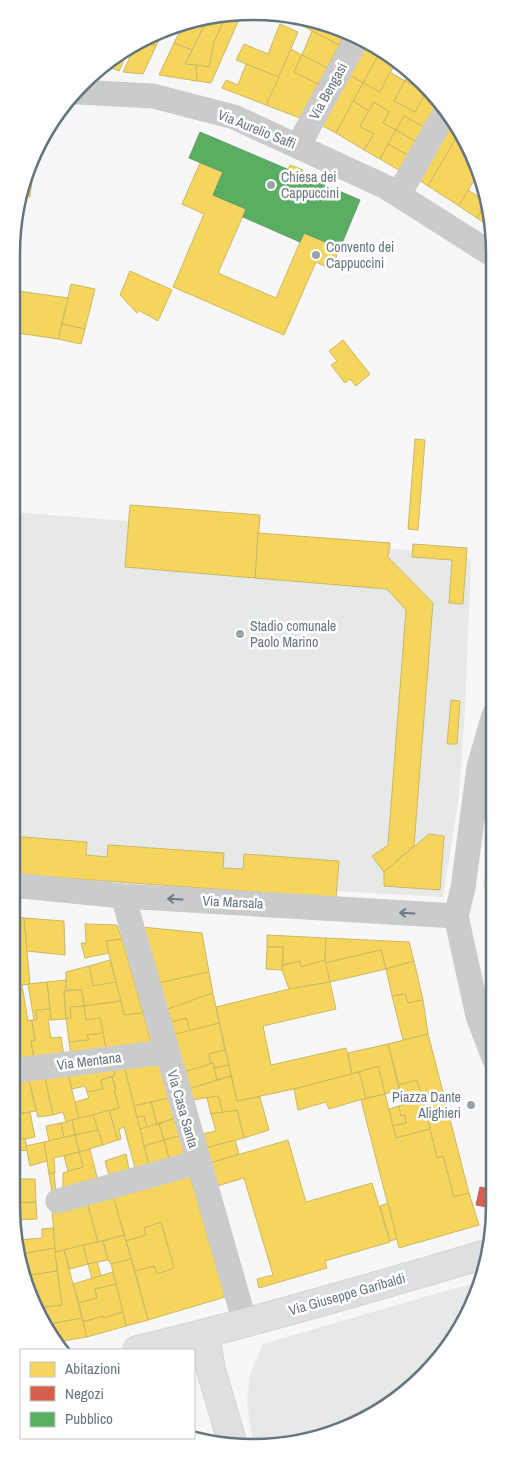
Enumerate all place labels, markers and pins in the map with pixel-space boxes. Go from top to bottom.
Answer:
place label: Chiesa dei Cappuccini [281,168,339,202]
marker: Chiesa dei Cappuccini [265,179,277,191]
place label: Convento dei Cappuccini [326,238,394,272]
marker: Convento dei Cappuccini [310,249,322,261]
place label: Stadio comunale Paolo Marino [250,617,336,651]
marker: Stadio comunale Paolo Marino [234,628,246,640]
place label: Piazza Dante Alighieri [392,1088,461,1122]
marker: Piazza Dante Alighieri [465,1099,477,1111]

